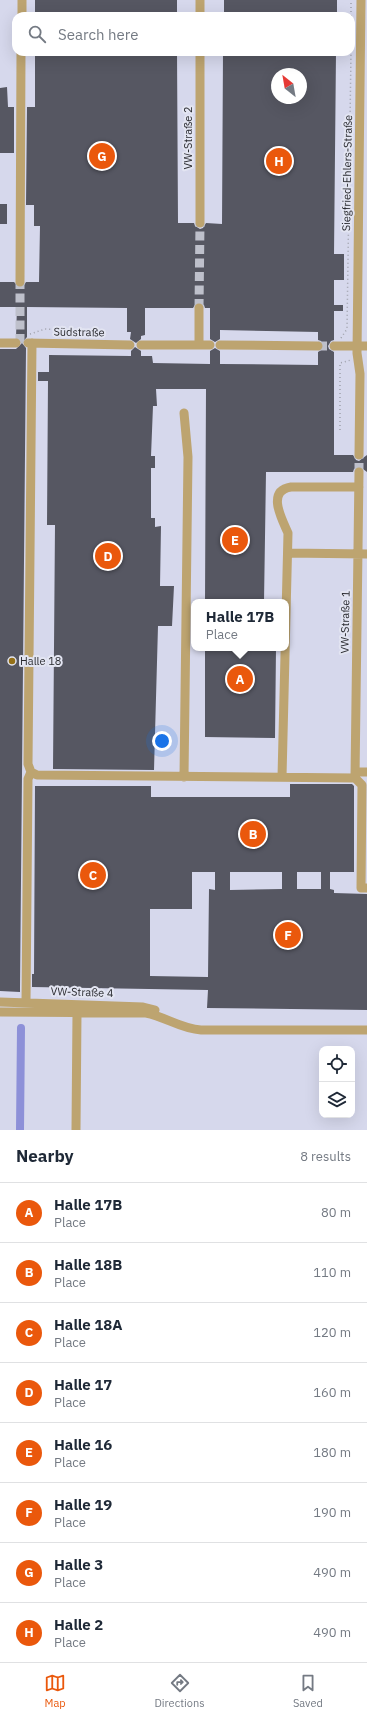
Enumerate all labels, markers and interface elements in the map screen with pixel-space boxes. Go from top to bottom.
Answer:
search box [12,12,355,56]
icon: search [26,23,48,45]
text: Search here [58,25,138,44]
north arrow [271,68,307,104]
street label: VW-Straße 2 [181,106,195,170]
street label: Siegfried-Ehlers-Straße [339,115,355,231]
pin: G [89,141,115,171]
pin: H [266,146,292,176]
street label: Südstraße [53,325,105,339]
pin: E [222,525,248,555]
pin: D [95,541,121,571]
street label: VW-Straße 1 [337,590,353,654]
popup [191,599,289,651]
text: Halle 17B [206,607,274,626]
text: Place [206,626,238,643]
place label: Halle 18 [20,654,61,668]
marker: Halle 18 [7,656,17,666]
pin: A [227,664,253,694]
your location [152,731,172,751]
pin: B [240,819,266,849]
pin: C [80,860,106,890]
pin: F [275,920,301,950]
street label: VW-Straße 4 [50,984,114,1000]
map controls [319,1046,355,1118]
button: locate [319,1046,355,1082]
button: layers [319,1082,355,1118]
text: Nearby [16,1145,74,1167]
text: 8 results [300,1148,351,1165]
text: Halle 17B [54,1195,122,1214]
text: A [25,1204,33,1221]
text: 80 m [321,1204,351,1221]
text: Place [54,1214,86,1231]
text: Halle 18B [54,1255,122,1274]
text: B [25,1264,33,1281]
text: 110 m [313,1264,351,1281]
text: Place [54,1274,86,1291]
text: Halle 18A [54,1315,123,1334]
text: C [25,1324,33,1341]
text: 120 m [313,1324,351,1341]
text: Place [54,1334,86,1351]
text: Halle 17 [54,1375,112,1394]
text: D [24,1384,34,1401]
text: 160 m [313,1384,351,1401]
text: Place [54,1394,86,1411]
text: Halle 16 [54,1435,112,1454]
text: E [25,1444,33,1461]
text: 180 m [313,1444,351,1461]
text: Place [54,1454,86,1471]
text: Halle 19 [54,1495,112,1514]
text: F [25,1504,33,1521]
text: 190 m [313,1504,351,1521]
text: Place [54,1514,86,1531]
text: Halle 3 [54,1555,103,1574]
text: G [24,1564,34,1581]
text: 490 m [313,1564,351,1581]
text: Place [54,1574,86,1591]
text: Halle 2 [54,1615,103,1634]
text: H [24,1624,34,1641]
text: 490 m [313,1624,351,1641]
text: Place [54,1634,86,1651]
tab: Map [44,1672,66,1710]
tab: Directions [154,1672,205,1710]
tab: Saved [293,1672,323,1710]

